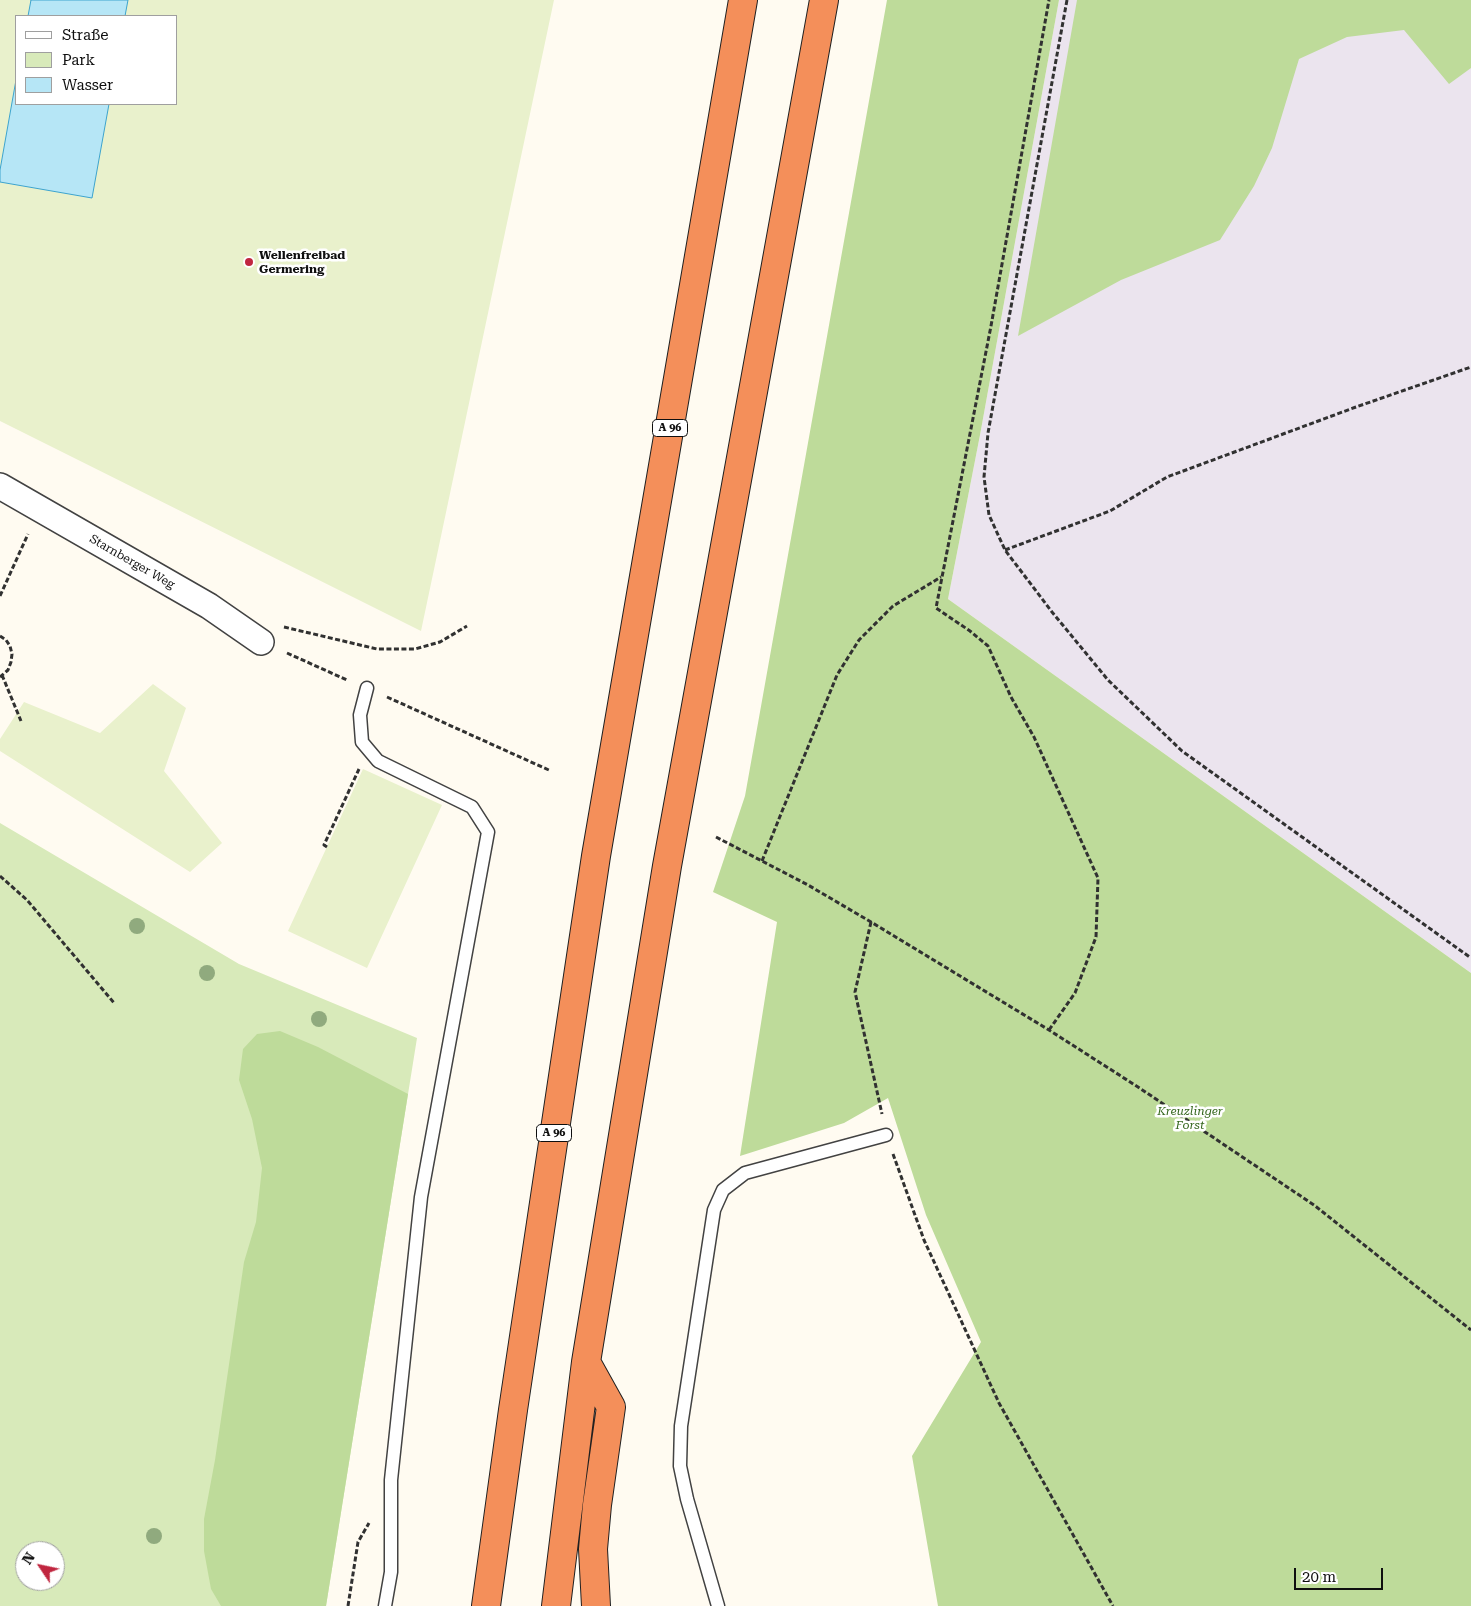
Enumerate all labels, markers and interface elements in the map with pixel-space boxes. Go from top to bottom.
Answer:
legend [15,15,178,105]
text: Straße [62,26,109,44]
text: Park [62,51,95,69]
text: Wasser [62,76,113,94]
place label: Wellenfreibad Germering [259,248,345,276]
marker: Wellenfreibad Germering [243,256,255,268]
road number: A 96 [652,419,688,436]
street label: Starnberger Weg [87,532,177,592]
park label: Kreuzlinger Forst [1157,1104,1223,1132]
road number: A 96 [536,1124,572,1142]
north arrow [15,1541,65,1591]
text: N [19,1549,38,1567]
scale bar [1296,1558,1385,1590]
text: 20 m [1302,1568,1336,1586]

